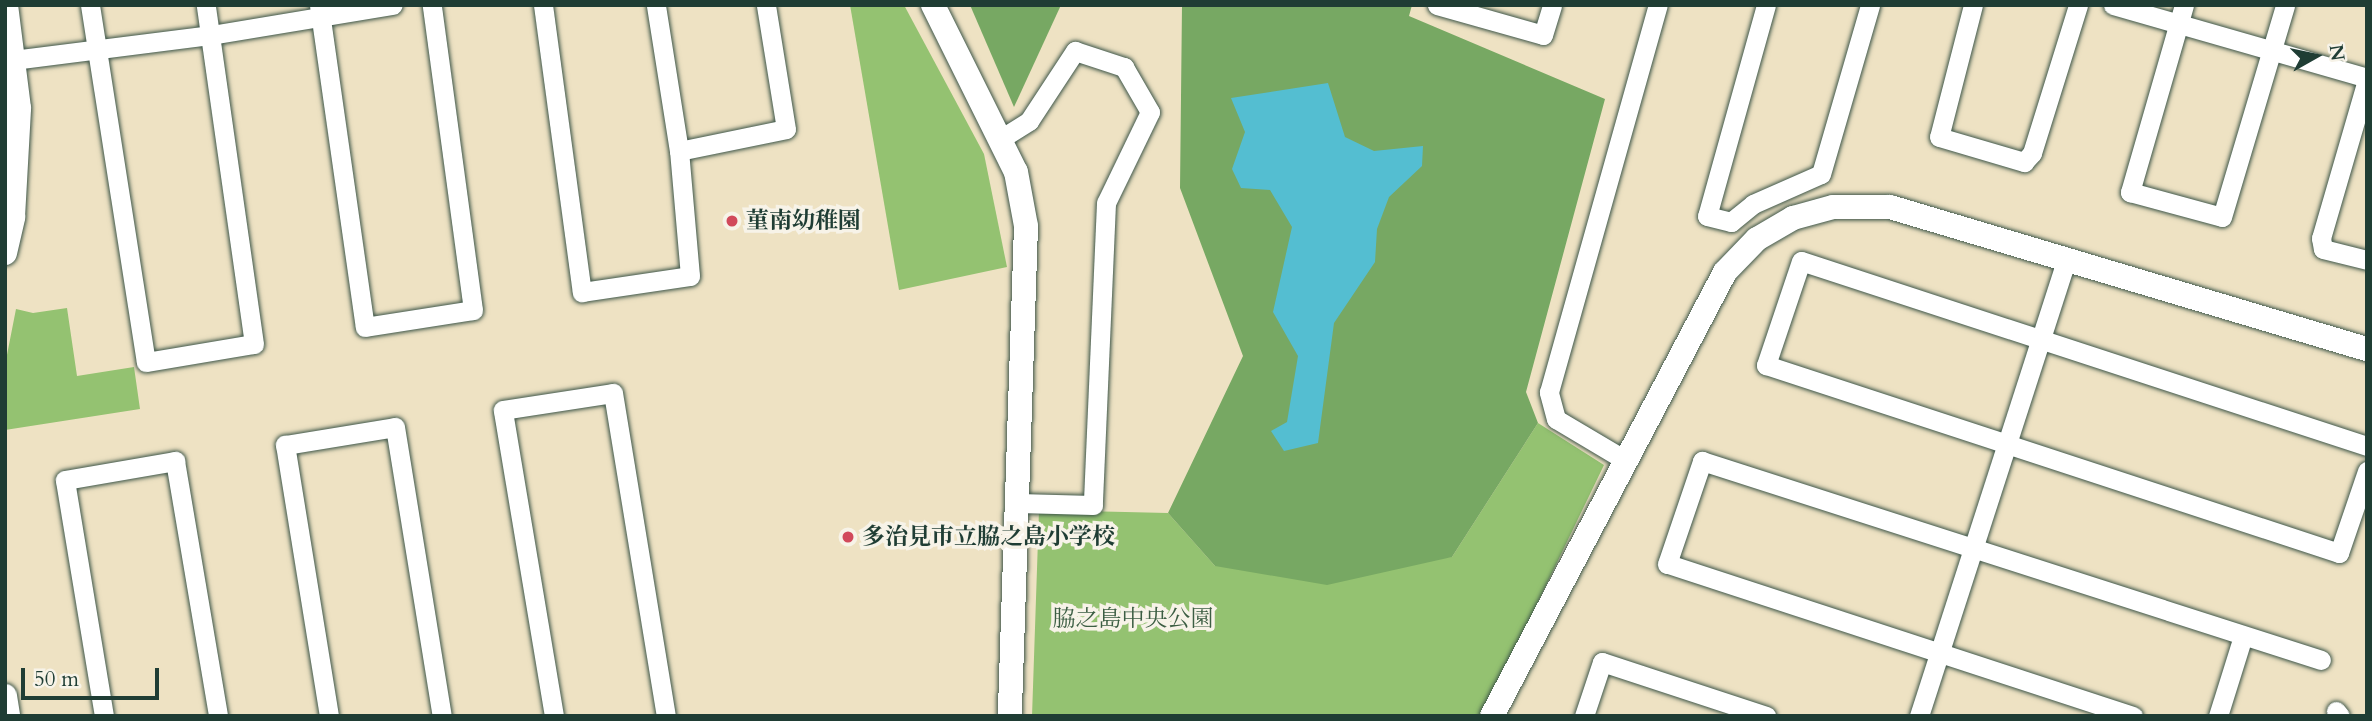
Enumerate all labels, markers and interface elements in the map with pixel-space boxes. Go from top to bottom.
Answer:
north arrow [2281,21,2351,91]
text: N [2323,43,2351,63]
place label: 菫南幼稚園 [746,207,861,235]
marker: 菫南幼稚園 [724,213,740,229]
place label: 多治見市立脇之島小学校 [862,523,1115,551]
marker: 多治見市立脇之島小学校 [840,529,856,545]
park label: 脇之島中央公園 [1053,605,1213,633]
scale bar [24,654,163,698]
text: 50 m [34,665,79,694]

